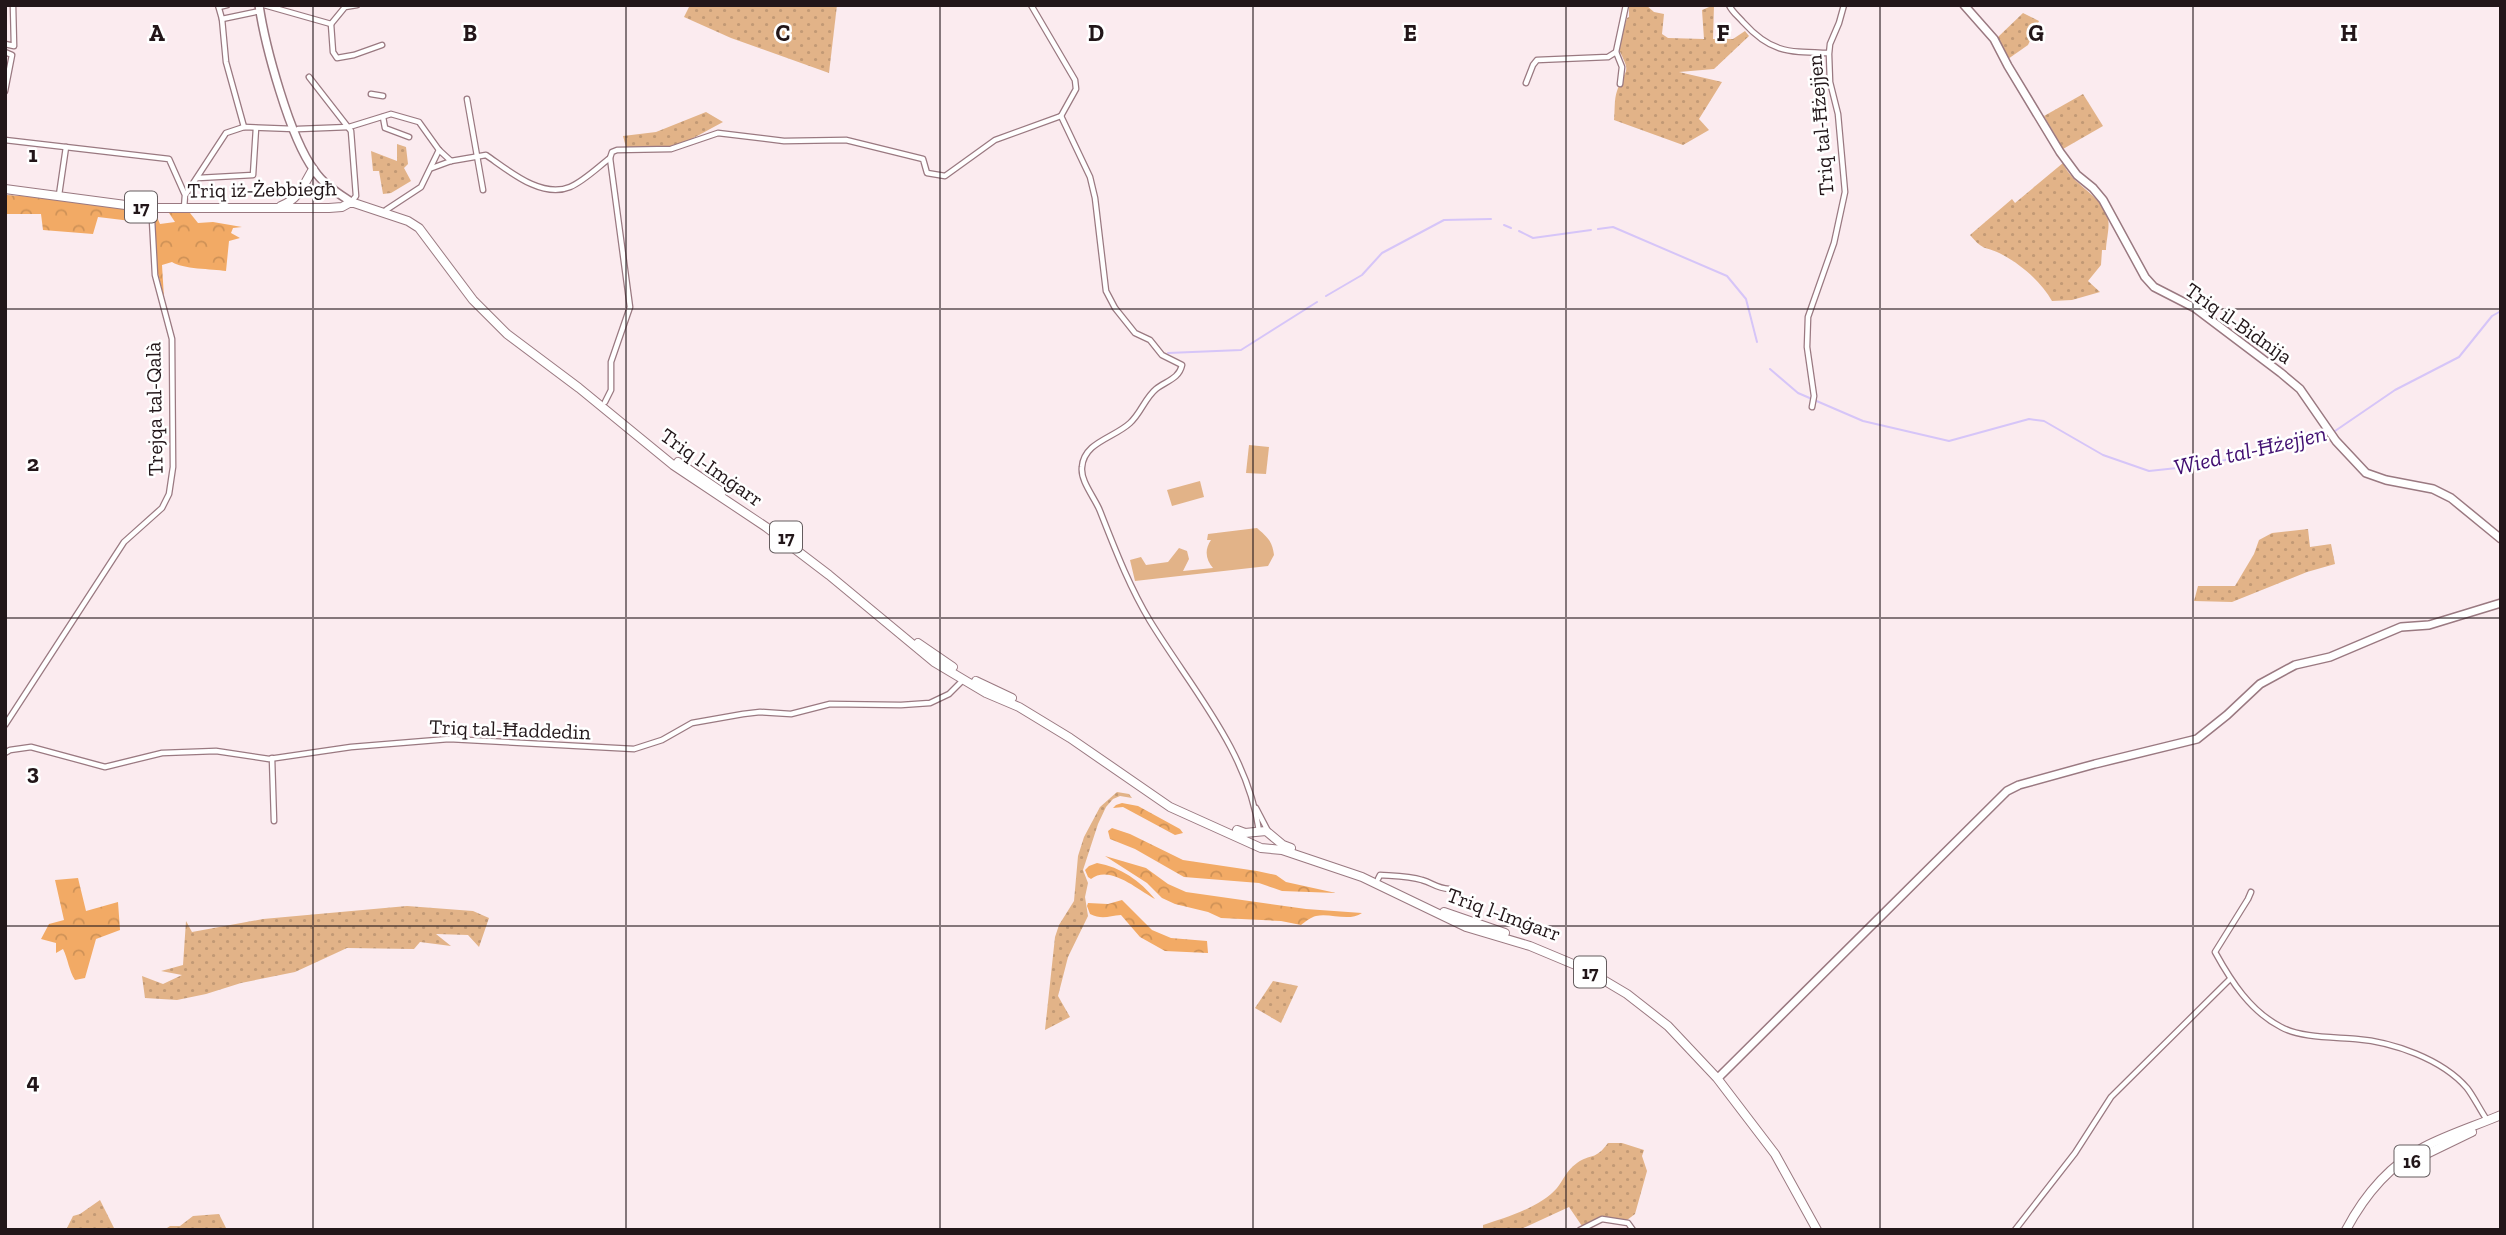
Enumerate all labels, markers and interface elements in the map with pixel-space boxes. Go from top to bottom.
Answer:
text: A [149,19,165,47]
text: B [463,19,477,47]
text: C [776,19,790,47]
text: D [1088,19,1104,47]
text: E [1403,19,1417,47]
text: F [1716,19,1730,47]
text: G [2028,19,2044,47]
text: H [2340,19,2358,47]
street label: Triq tal-Ħżejjen [1801,53,1840,196]
text: 1 [28,140,38,168]
street label: Triq iż-Żebbiegħ [187,175,337,203]
road number: 17 [125,192,157,223]
street label: Triq il-Bidnija [2180,277,2297,370]
street label: Trejqa tal-Qalà [140,342,169,476]
water label: Wied tal-Ħżejjen [2171,419,2329,481]
street label: Triq l-Imġarr [656,422,768,512]
text: 2 [27,449,39,477]
road number: 17 [770,522,802,552]
street label: Triq tal-Ħaddedin [429,714,591,744]
text: 3 [27,758,39,786]
street label: Triq l-Imġarr [1444,882,1564,946]
road number: 17 [1574,956,1606,988]
text: 4 [26,1067,40,1095]
road number: 16 [2394,1146,2430,1176]

